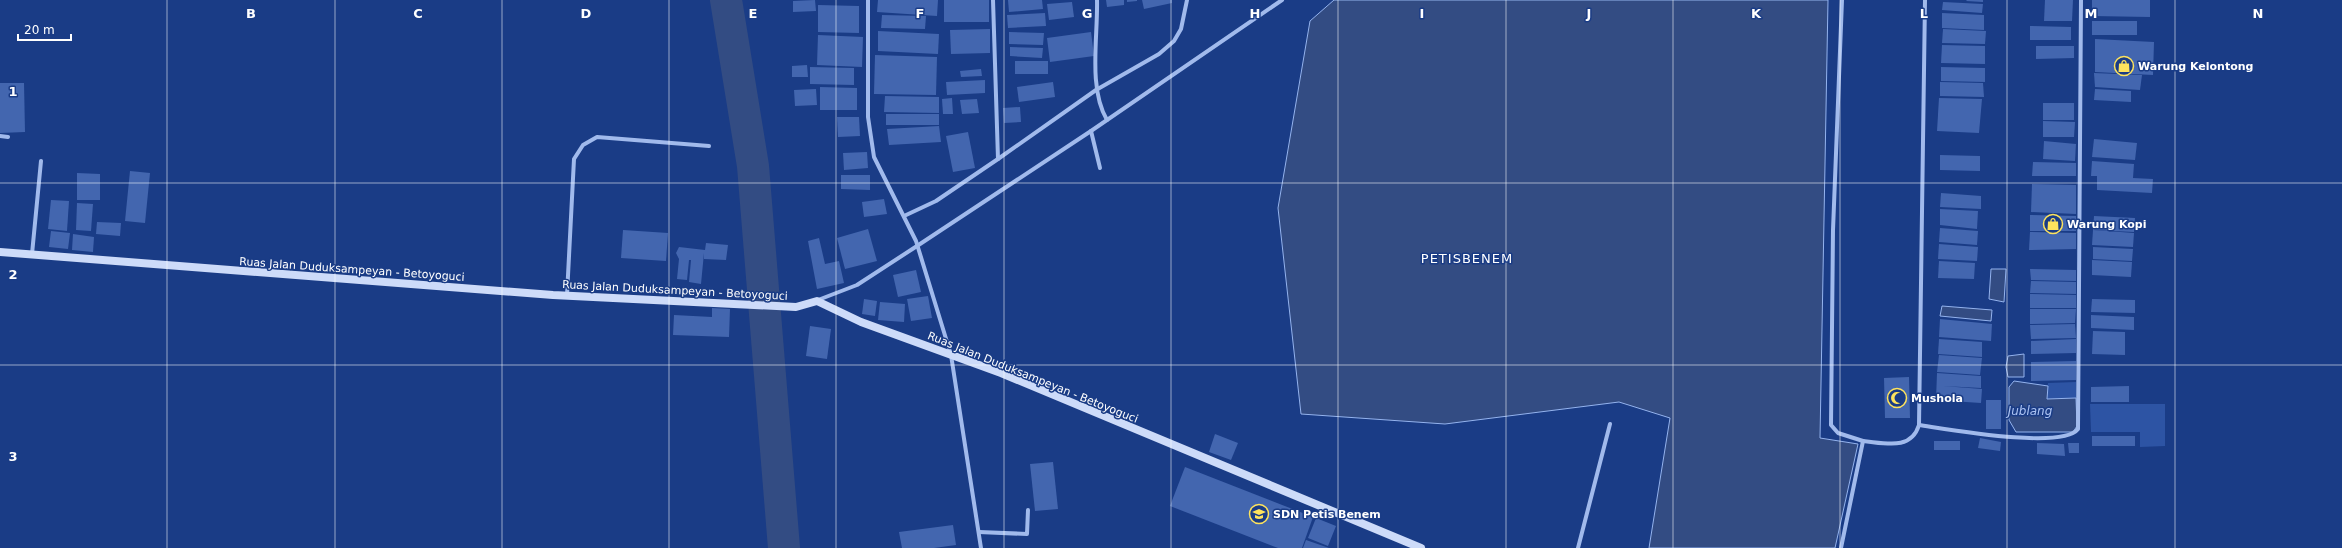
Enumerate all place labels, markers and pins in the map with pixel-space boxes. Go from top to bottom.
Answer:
shop icon: Warung Kelontong [2113,55,2135,77]
place label: Warung Kelontong [2138,60,2253,73]
shop icon: Warung Kopi [2042,213,2064,235]
place label: Warung Kopi [2067,218,2147,231]
mosque icon: Mushola [1886,387,1908,409]
place label: Mushola [1911,392,1963,405]
school or university icon: SDN Petis Benem [1248,503,1270,525]
place label: SDN Petis Benem [1273,508,1381,521]

